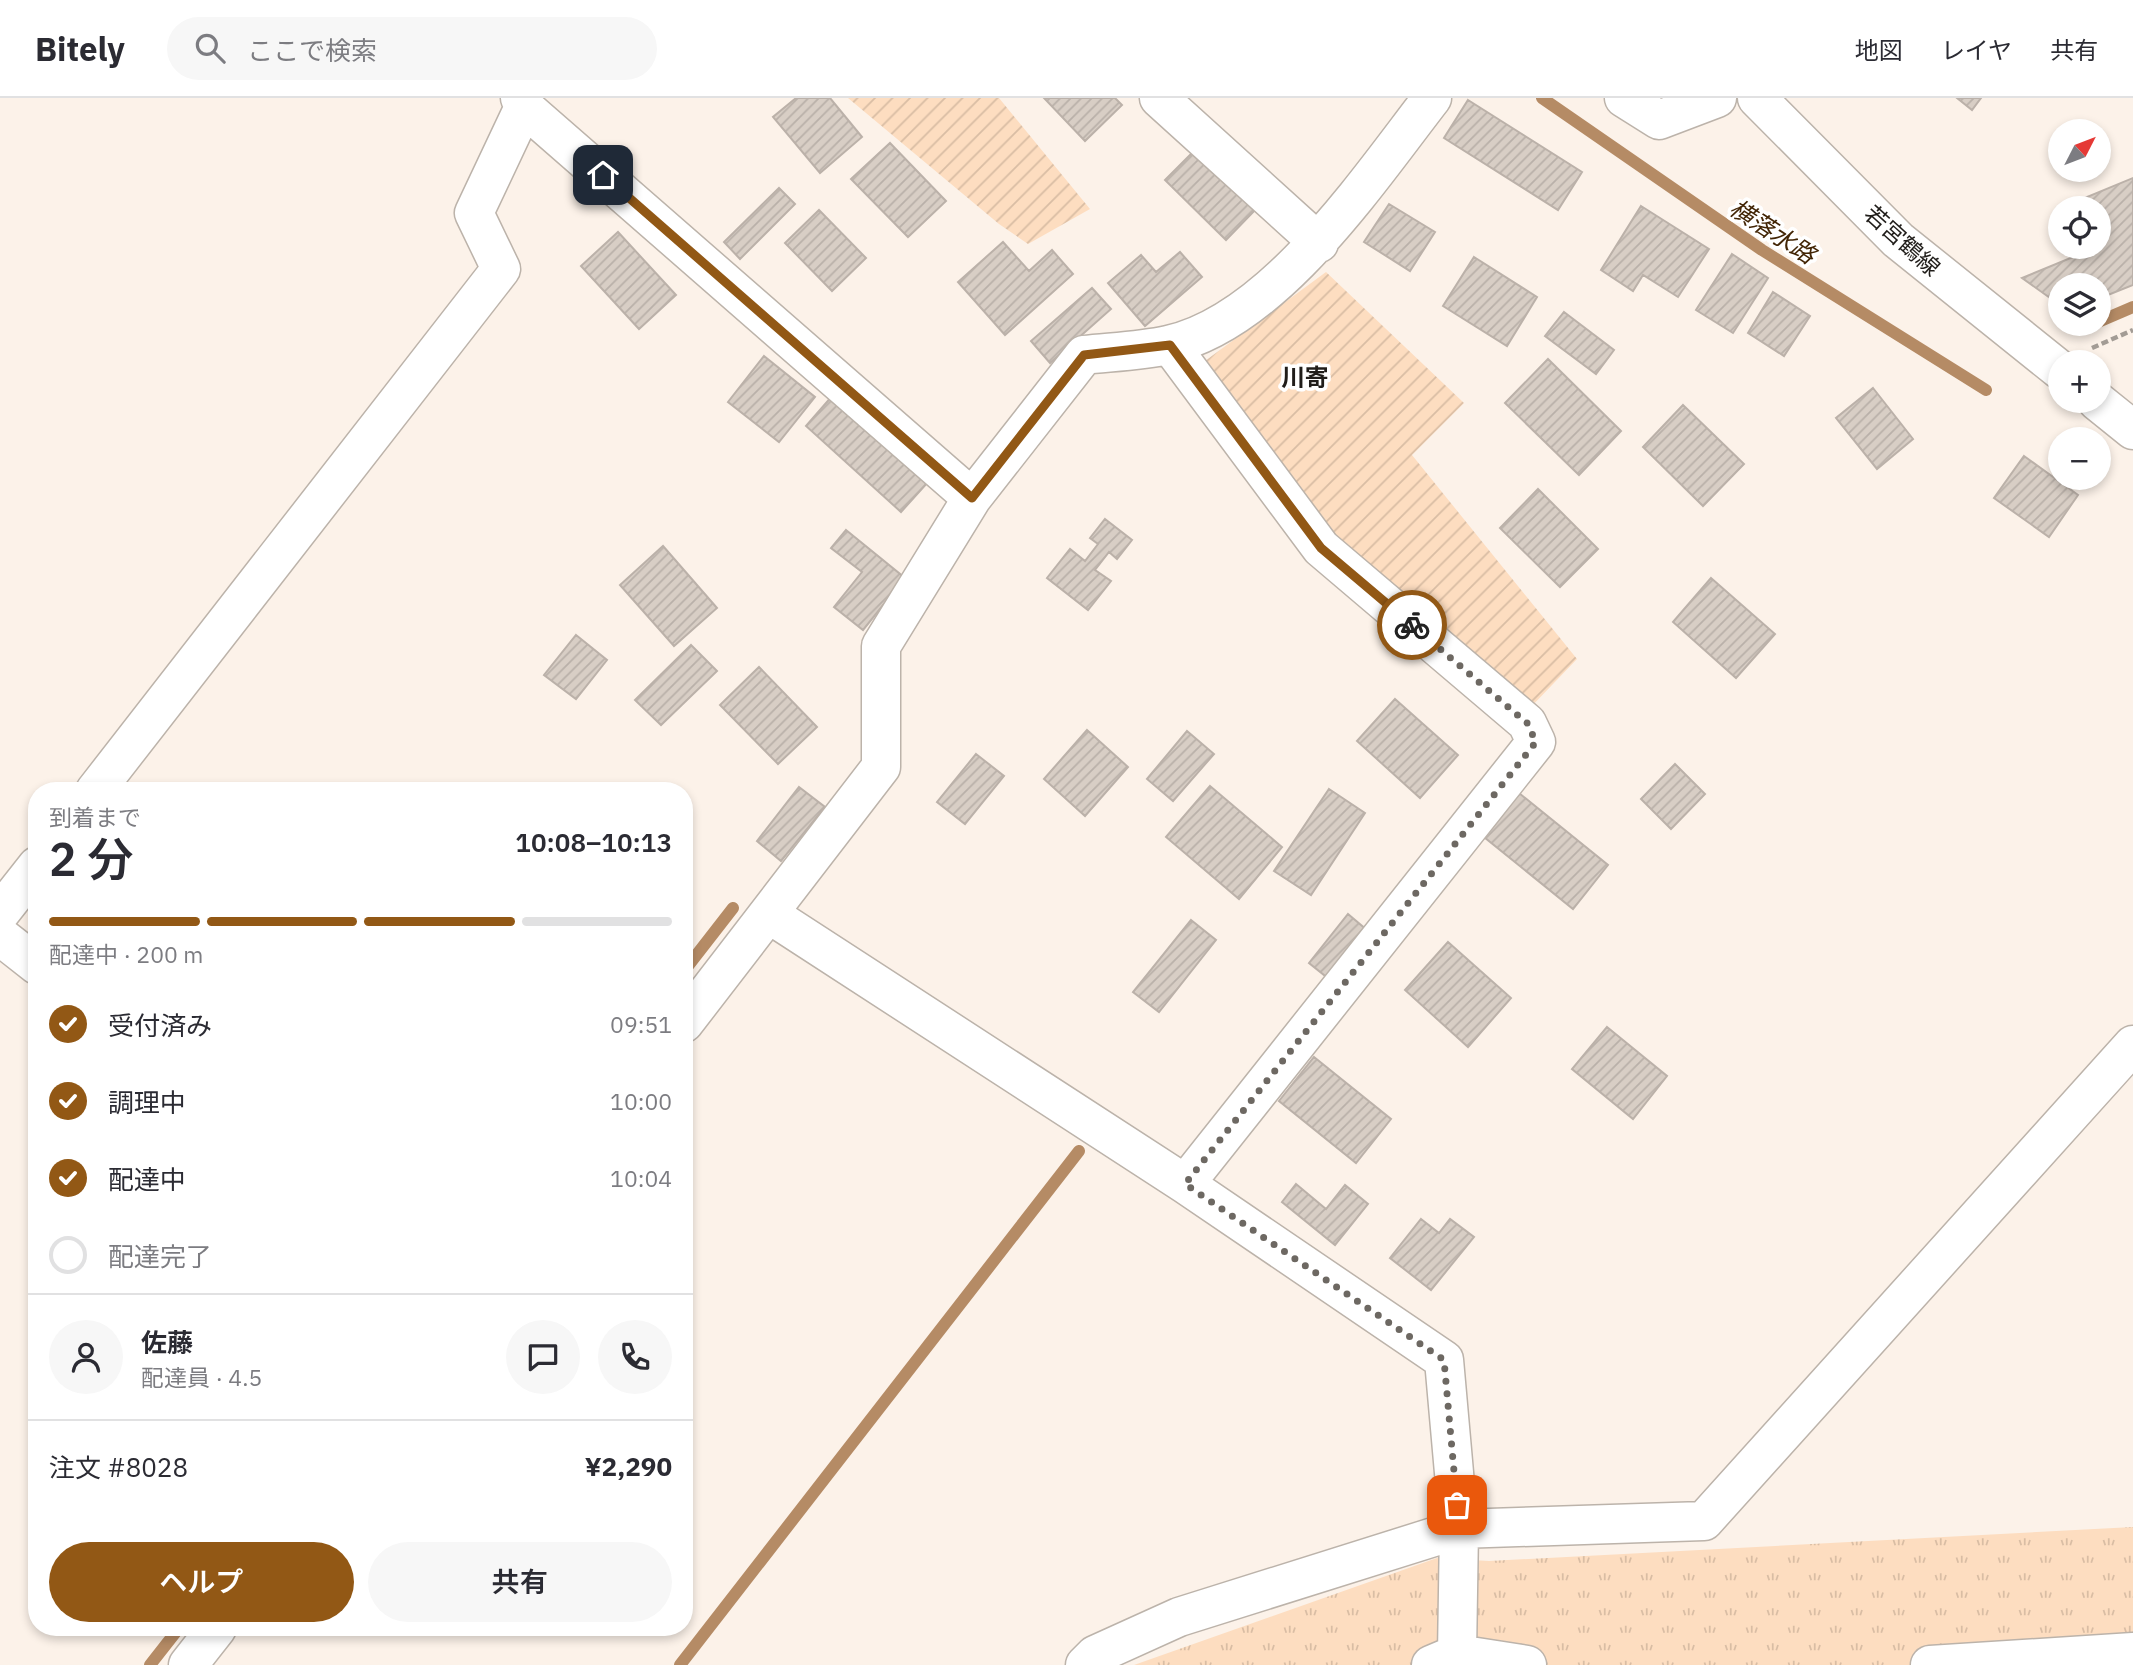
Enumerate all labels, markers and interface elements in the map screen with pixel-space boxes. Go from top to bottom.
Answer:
search box [167,17,657,80]
text: Bitely [35,27,125,70]
icon: search [191,29,229,67]
text: ここで検索 [247,33,377,67]
text: 地図 [1855,34,1903,66]
text: レイヤ [1941,34,2012,66]
text: 共有 [2050,34,2098,66]
north arrow [2048,119,2110,182]
map controls [2048,119,2111,490]
pin [573,145,633,205]
icon: home [584,156,622,194]
water label: 横落水路 [1724,191,1824,272]
button: locate [2048,196,2111,259]
street label: 若宮鶴線 [1859,198,1947,282]
button: layers [2048,273,2111,336]
button: + [2048,350,2111,413]
district label: 川寄 [1281,361,1329,393]
button: − [2048,427,2111,490]
courier [1377,590,1447,660]
icon: bike [1393,606,1431,644]
text: 到着まで [49,802,141,832]
text: 10:08–10:13 [515,825,672,859]
text: 2 分 [49,829,133,889]
text: 配達中 · 200 m [49,939,203,969]
icon: check [49,1005,87,1043]
text: 受付済み [108,1008,212,1042]
text: 09:51 [610,1009,672,1039]
icon: check [49,1082,87,1120]
text: 調理中 [108,1085,186,1119]
text: 10:00 [610,1086,672,1116]
icon: check [49,1159,87,1197]
text: 配達中 [108,1162,186,1196]
text: 10:04 [610,1163,672,1193]
text: 配達完了 [108,1239,212,1273]
button: person [49,1320,123,1394]
button: chat [506,1320,580,1394]
button: phone [598,1320,672,1394]
text: 佐藤 [141,1325,193,1359]
text: 配達員 · 4.5 [141,1362,262,1392]
text: ¥2,290 [585,1449,672,1483]
text: 注文 #8028 [49,1450,188,1484]
pin [1427,1475,1487,1535]
icon: bag [1438,1486,1476,1524]
button: ヘルプ [49,1542,354,1622]
button: 共有 [368,1542,672,1622]

